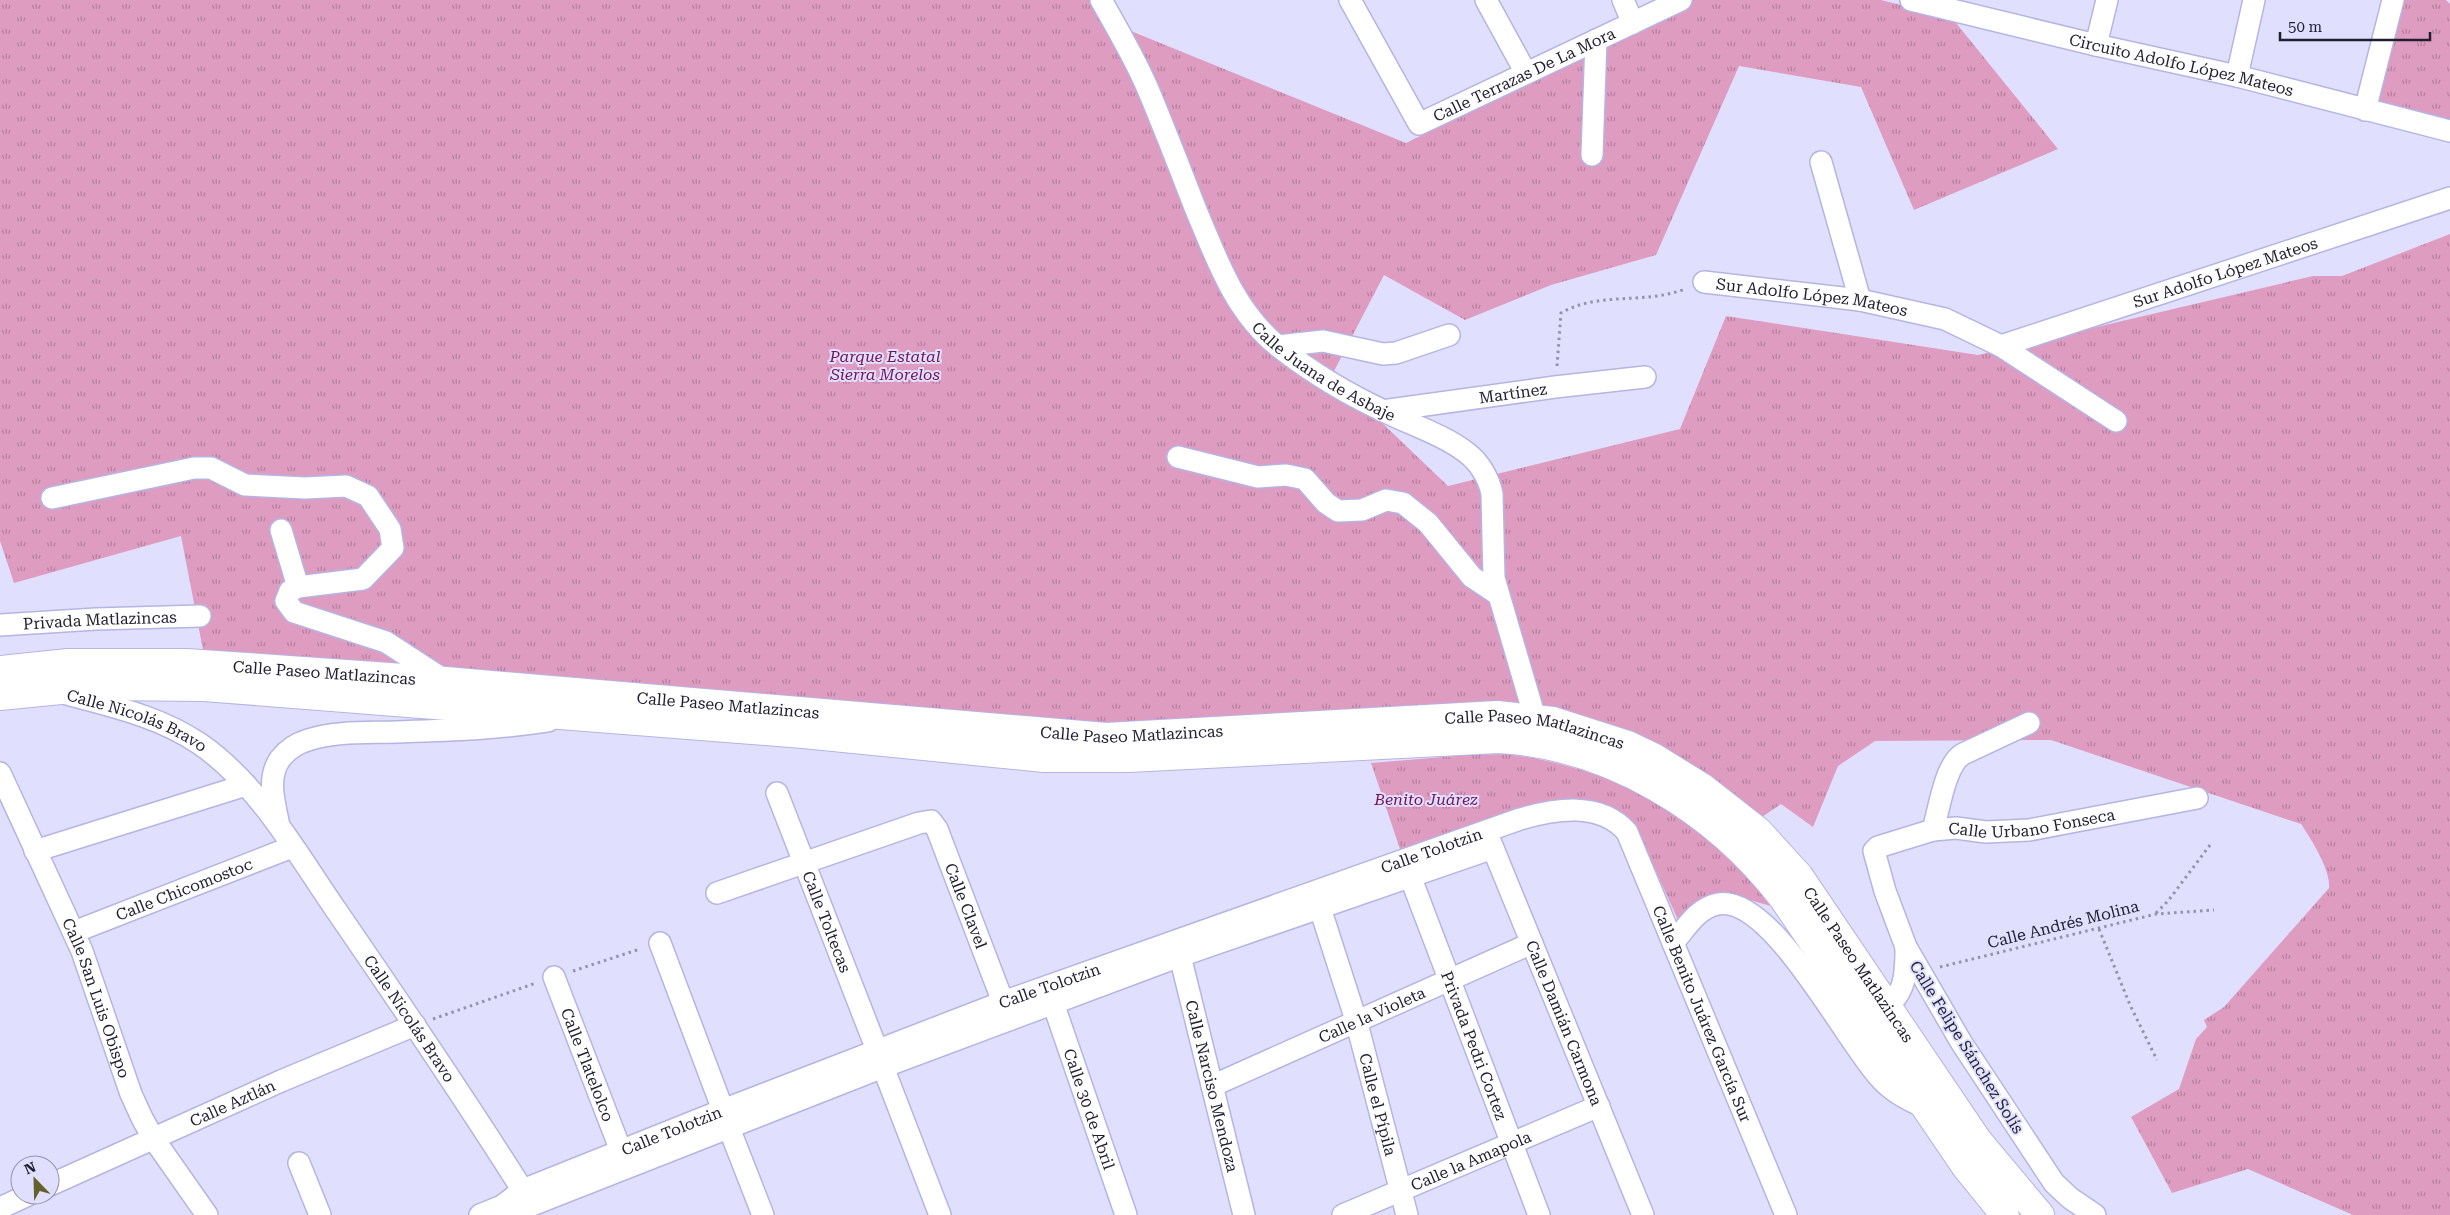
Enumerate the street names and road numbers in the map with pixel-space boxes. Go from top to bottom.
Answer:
street label: Calle Terrazas De La Mora [1430,23,1619,126]
street label: Circuito Adolfo López Mateos [2067,30,2296,100]
street label: Sur Adolfo López Mateos [2131,233,2320,312]
street label: Sur Adolfo López Mateos [1715,274,1910,320]
street label: Calle Juana de Asbaje [1248,318,1399,425]
street label: Martínez [1478,379,1548,407]
street label: Privada Matlazincas [22,608,177,634]
street label: Calle Paseo Matlazincas [232,657,417,689]
street label: Calle Nicolás Bravo [65,685,211,756]
street label: Calle Paseo Matlazincas [636,688,820,723]
street label: Calle Paseo Matlazincas [1444,706,1627,753]
street label: Calle Paseo Matlazincas [1039,721,1224,747]
street label: Calle Urbano Fonseca [1948,805,2117,842]
street label: Calle Tolotzin [1378,824,1485,878]
street label: Calle Chicomostoc [113,854,255,925]
street label: Calle Clavel [941,860,991,951]
street label: Calle Toltecas [798,868,855,976]
street label: Calle Paseo Matlazincas [1799,883,1918,1046]
street label: Calle Andrés Molina [1985,896,2141,953]
street label: Calle Benito Juárez García Sur [1649,903,1756,1126]
street label: Calle San Luis Obispo [58,915,134,1081]
street label: Calle Damián Carmona [1522,938,1606,1109]
street label: Calle Nicolás Bravo [360,952,459,1086]
street label: Calle Felipe Sánchez Solís [1906,957,2028,1137]
street label: Calle Tolotzin [996,959,1103,1013]
street label: Privada Pedri Cortez [1437,968,1511,1123]
street label: Calle la Violeta [1316,983,1429,1047]
street label: Calle Narciso Mendoza [1181,998,1242,1175]
street label: Calle Tlatelolco [557,1005,618,1125]
street label: Calle 30 de Abril [1059,1046,1119,1172]
street label: Calle el Pípila [1355,1051,1400,1158]
street label: Calle Aztlán [187,1076,278,1131]
street label: Calle Tolotzin [619,1103,724,1160]
street label: Calle la Amapola [1408,1127,1534,1195]

